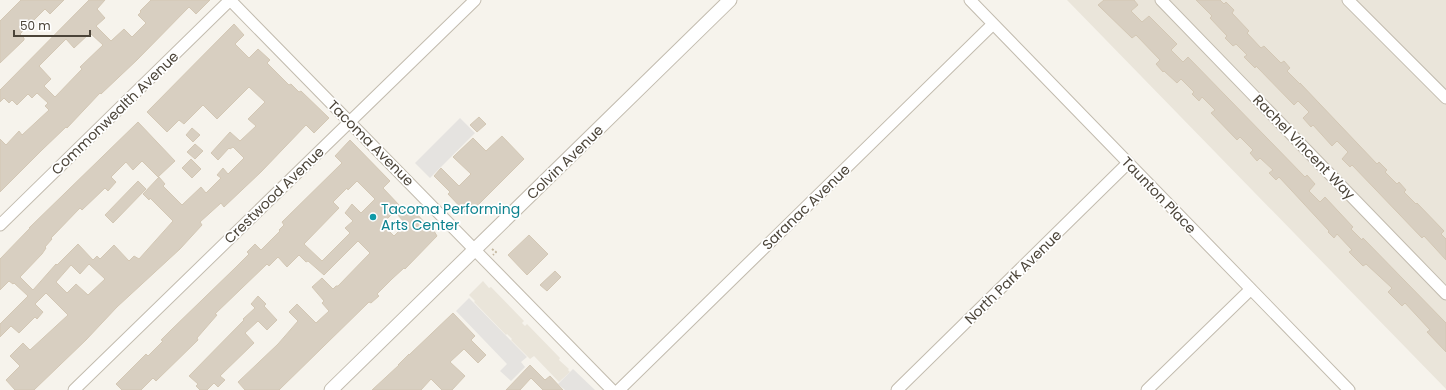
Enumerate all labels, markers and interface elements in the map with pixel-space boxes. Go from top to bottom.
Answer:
scale bar [14,12,90,38]
text: 50 m [20,17,51,34]
street label: Commonwealth Avenue [47,47,183,179]
street label: Rachel Vincent Way [1248,90,1360,204]
street label: Tacoma Avenue [323,95,419,191]
street label: Colvin Avenue [522,120,608,204]
street label: Crestwood Avenue [219,142,329,248]
street label: Taunton Place [1117,152,1201,238]
street label: Saranac Avenue [757,159,855,254]
place label: Tacoma Performing Arts Center [381,199,520,235]
marker: Tacoma Performing Arts Center [368,212,378,222]
street label: North Park Avenue [960,225,1066,329]

